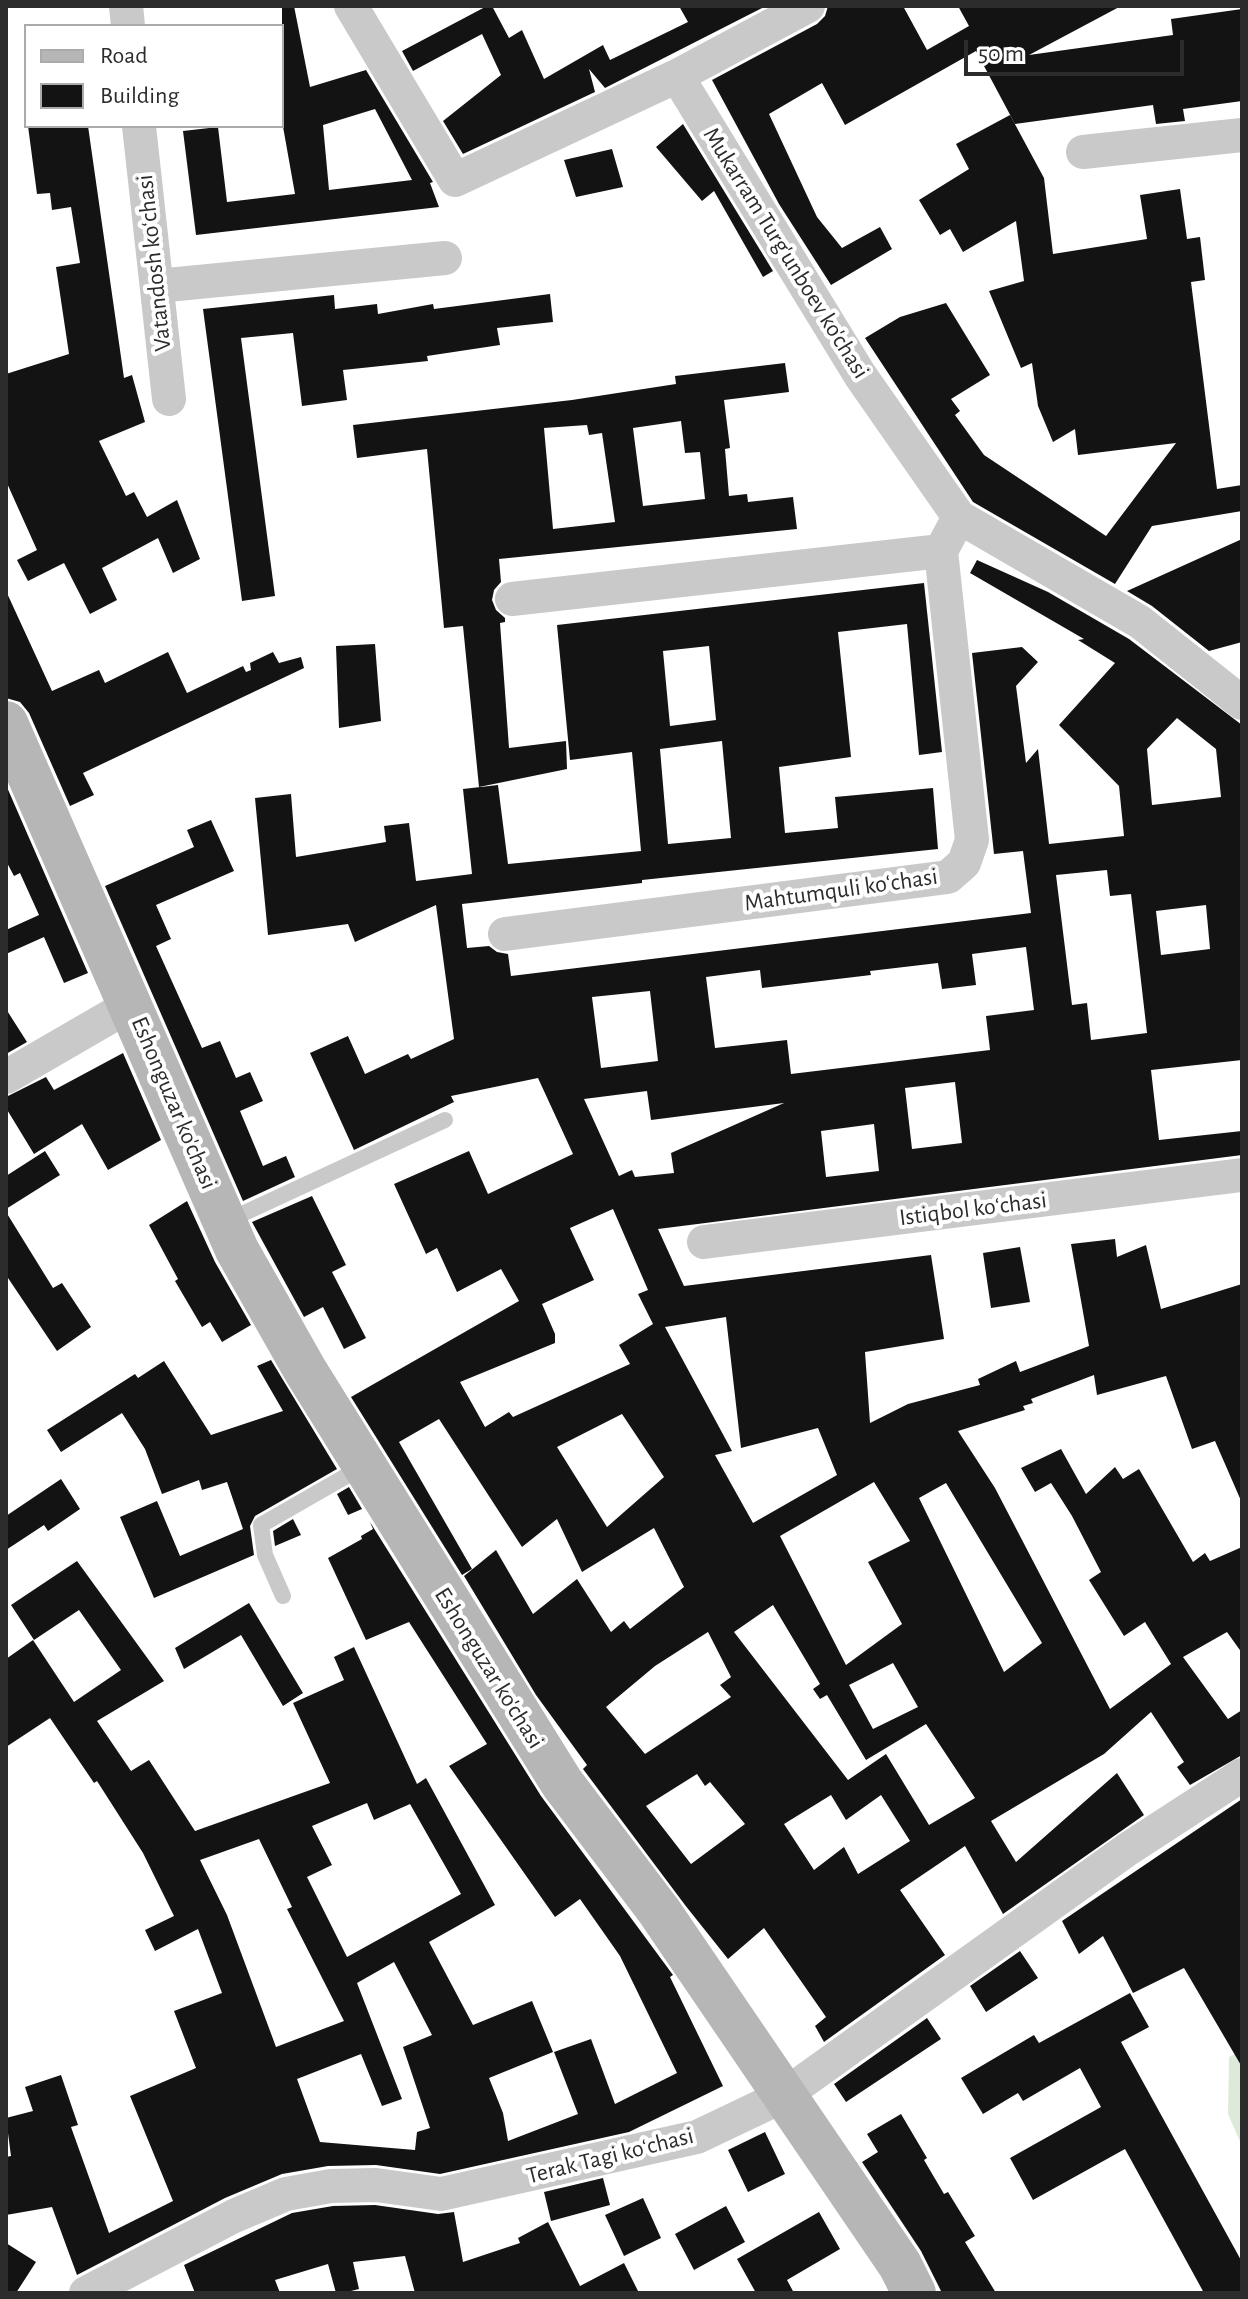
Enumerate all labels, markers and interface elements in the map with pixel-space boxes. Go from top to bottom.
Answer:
legend [24,24,284,128]
scale bar [968,24,1188,74]
text: 50 m [978,42,1024,66]
text: Road [100,44,148,68]
text: Building [100,84,179,108]
street label: Mukarram Turg'unboev ko'chasi [697,122,875,384]
street label: Vatandosh koʻchasi [130,173,178,353]
street label: Mahtumquli koʻchasi [742,862,940,918]
street label: Eshonguzar ko'chasi [125,1012,223,1194]
street label: Istiqbol koʻchasi [898,1186,1048,1232]
street label: Eshonguzar ko'chasi [428,1582,550,1754]
street label: Terak Tagi koʻchasi [523,2121,697,2191]

